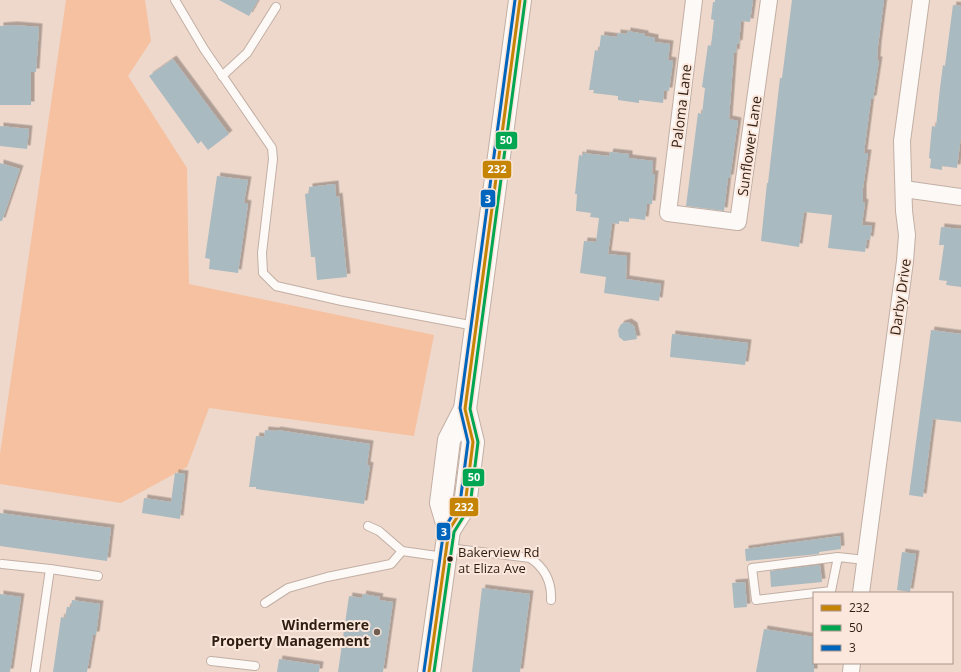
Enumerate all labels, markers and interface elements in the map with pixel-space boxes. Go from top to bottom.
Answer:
street label: Paloma Lane [666,63,696,149]
street label: Sunflower Lane [733,94,765,197]
line badge: 50 [495,131,518,150]
text: 50 [500,132,512,147]
line badge: 232 [482,160,512,179]
text: 232 [488,161,506,176]
line badge: 3 [480,189,496,208]
text: 3 [485,191,491,206]
street label: Darby Drive [885,257,915,337]
line badge: 50 [462,468,485,487]
text: 50 [468,469,480,484]
line badge: 232 [449,497,479,517]
text: 232 [455,499,473,514]
line badge: 3 [436,522,451,541]
text: 3 [441,524,447,539]
place label: Bakerview Rd at Eliza Ave [458,543,540,577]
marker: Bakerview Rd at Eliza Ave [445,554,455,564]
legend [813,592,953,664]
text: 232 [849,599,870,616]
place label: Windermere Property Management [211,615,369,650]
text: 50 [849,619,863,636]
marker: Windermere Property Management [372,627,382,637]
text: 3 [849,639,856,656]

